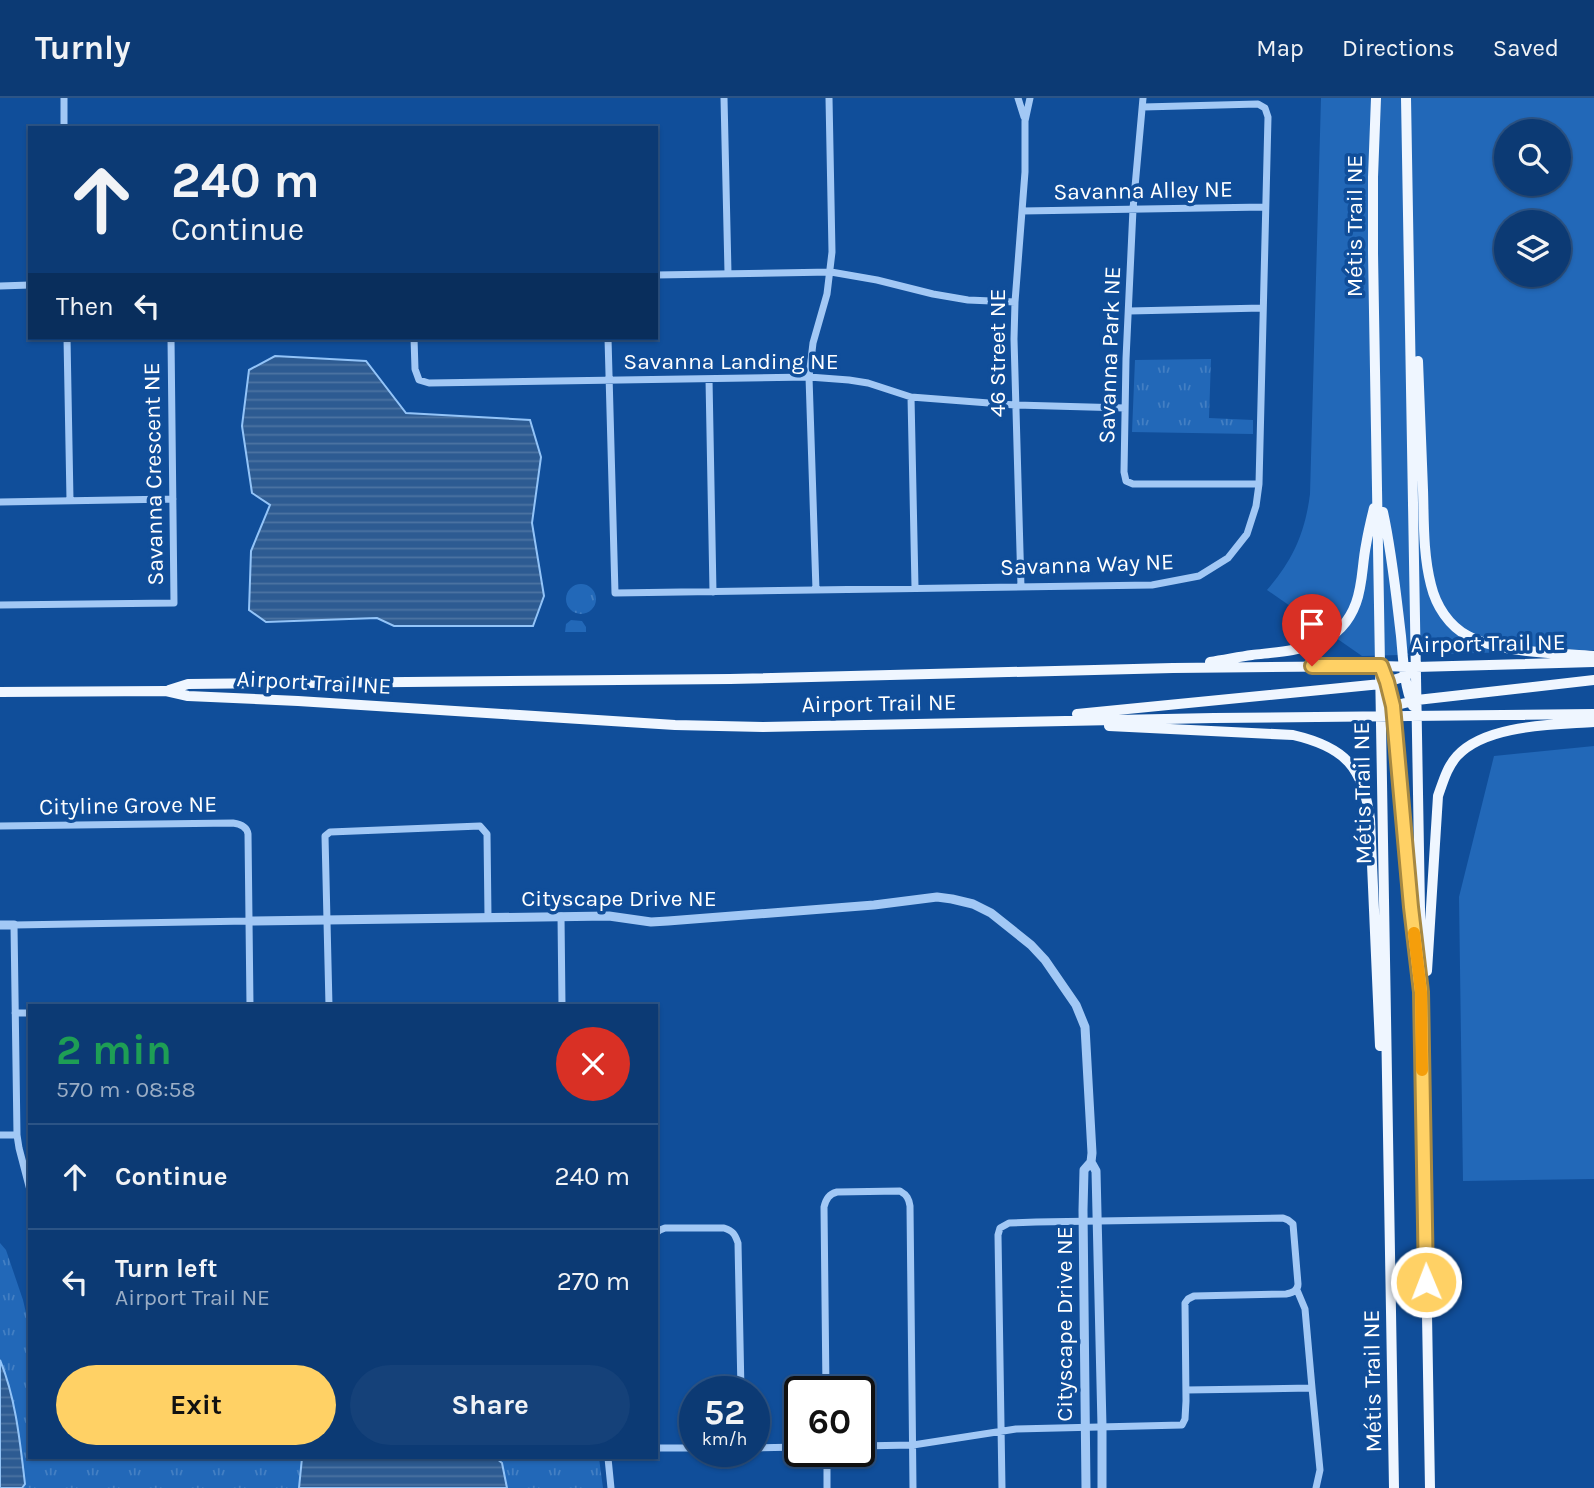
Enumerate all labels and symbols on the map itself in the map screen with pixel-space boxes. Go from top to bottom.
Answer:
street label: Métis Trail NE [1341,155,1368,297]
street label: Savanna Alley NE [1053,175,1233,206]
street label: Savanna Park NE [1093,266,1126,444]
street label: 46 Street NE [984,289,1011,417]
street label: Savanna Landing NE [623,348,839,375]
street label: Savanna Crescent NE [138,362,169,586]
street label: Savanna Way NE [1000,548,1174,581]
pin [1282,594,1342,666]
street label: Airport Trail NE [1410,629,1566,658]
street label: Airport Trail NE [236,665,392,700]
street label: Airport Trail NE [801,689,957,718]
street label: Métis Trail NE [1348,721,1377,865]
street label: Cityline Grove NE [39,790,217,821]
street label: Cityscape Drive NE [521,885,717,912]
street label: Cityscape Drive NE [1051,1226,1078,1422]
position arrow [1389,1245,1463,1319]
street label: Métis Trail NE [1358,1309,1387,1453]
speed limit sign: 60 [784,1376,875,1467]

